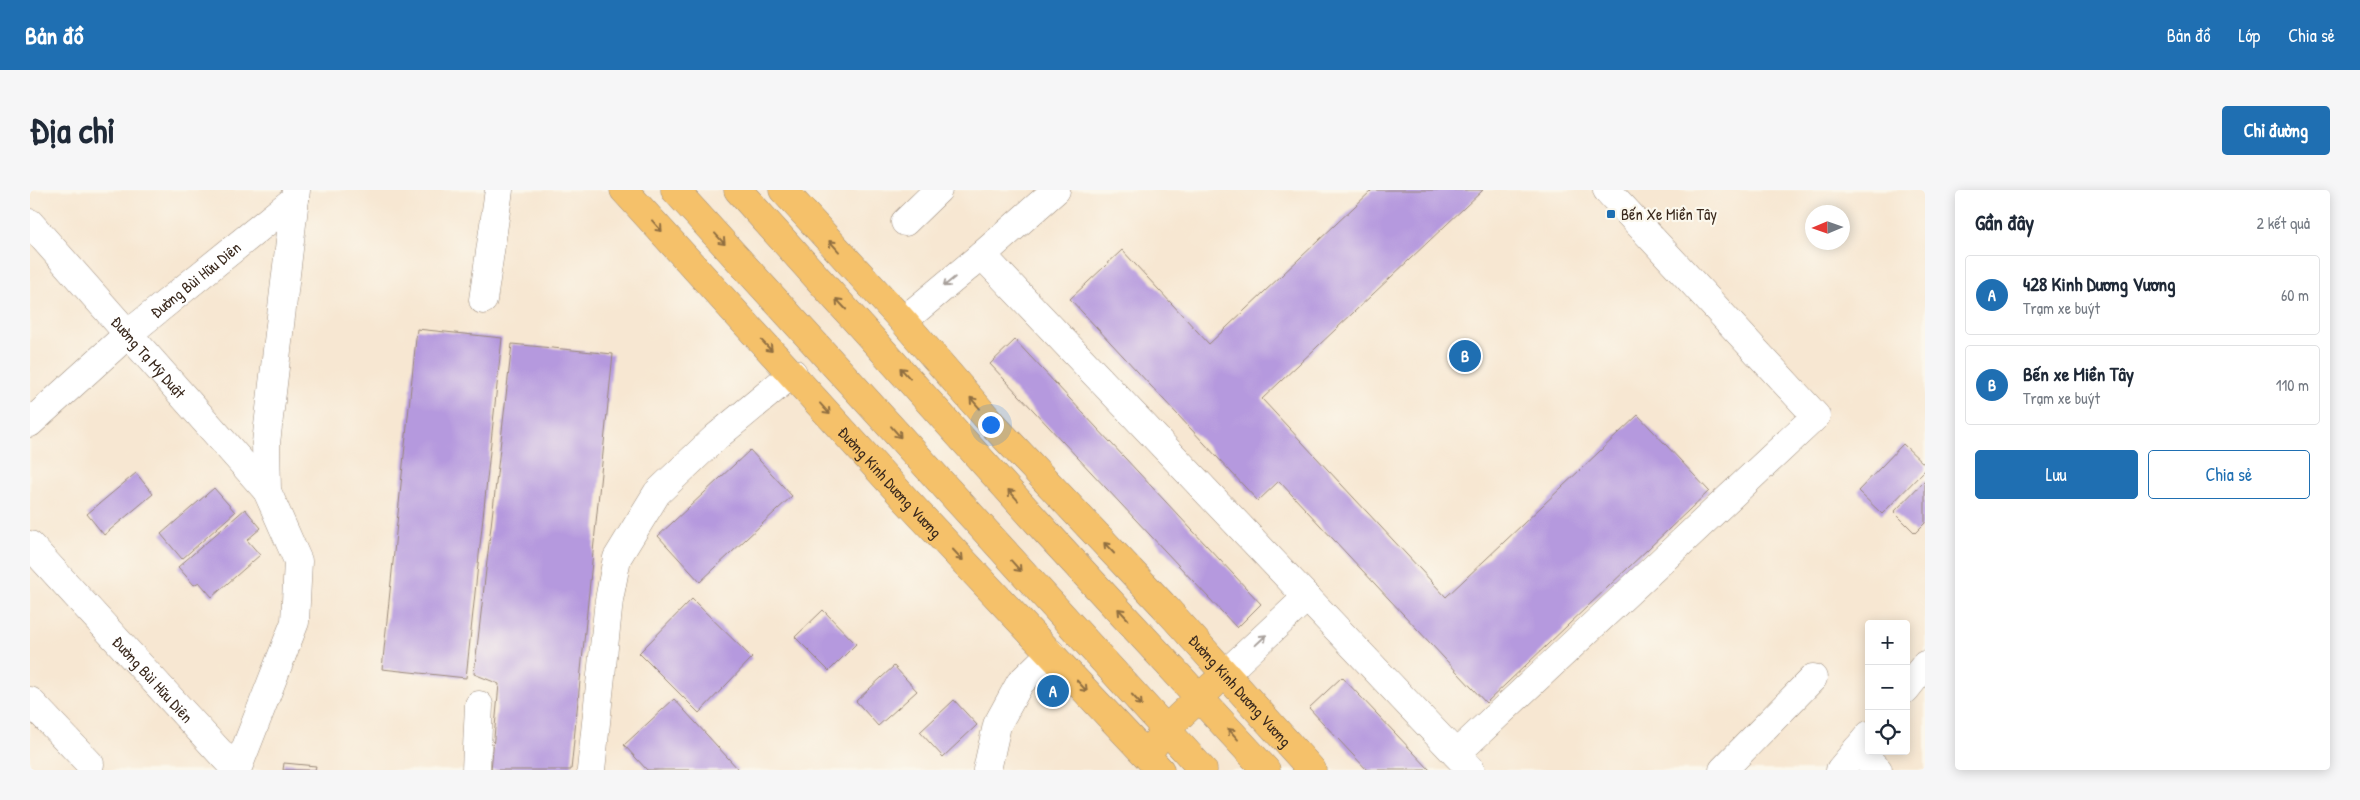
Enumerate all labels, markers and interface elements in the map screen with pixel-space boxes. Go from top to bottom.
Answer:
text: Bản đồ [25,19,83,51]
text: Bản đồ [2167,23,2211,48]
text: Lớp [2239,23,2260,48]
text: Chia sẻ [2288,23,2335,48]
button: Chỉ đường [2222,106,2330,155]
text: Địa chỉ [30,107,115,154]
place label: Bến Xe Miền Tây [1621,203,1717,225]
north arrow [1805,205,1850,250]
marker: Bến Xe Miền Tây [1605,208,1617,220]
text: Gần đây [1975,208,2034,237]
text: 2 kết quả [2257,212,2310,234]
one-way arrow [651,220,663,232]
one-way arrow [714,232,726,245]
street label: Đường Bùi Hữu Diên [146,236,245,323]
one-way arrow [828,240,840,253]
text: 428 Kinh Dương Vương [2023,271,2175,297]
one-way arrow [942,277,955,288]
text: A [1988,284,1996,306]
text: 60 m [2281,284,2309,306]
one-way arrow [835,297,847,310]
text: Trạm xe buýt [2023,297,2100,319]
street label: Đường Tạ Mỹ Duật [106,311,191,403]
pin: B [1449,337,1481,375]
one-way arrow [761,339,773,352]
text: Bến xe Miền Tây [2023,361,2134,387]
one-way arrow [899,367,911,380]
text: B [1988,374,1996,396]
text: 110 m [2276,374,2309,396]
text: Trạm xe buýt [2023,387,2100,409]
one-way arrow [969,397,981,410]
one-way arrow [819,402,831,415]
your location [978,412,1004,438]
street label: Đường Kinh Dương Vương [833,421,947,542]
one-way arrow [890,426,902,439]
button: Lưu [1975,450,2138,499]
button: Chia sẻ [2148,450,2310,499]
one-way arrow [1007,488,1019,501]
one-way arrow [1103,541,1115,554]
one-way arrow [952,548,964,561]
one-way arrow [1010,560,1022,573]
one-way arrow [1117,608,1129,621]
map controls [1865,620,1910,755]
button: + [1865,620,1910,665]
street label: Đường Kinh Dương Vương [1184,630,1297,751]
street label: Đường Bùi Hữu Diên [108,631,198,727]
one-way arrow [1255,634,1267,646]
button: − [1865,665,1910,710]
pin: A [1037,672,1069,710]
one-way arrow [1076,680,1088,692]
one-way arrow [1131,693,1143,706]
button: locate [1865,710,1910,755]
one-way arrow [1227,728,1239,741]

